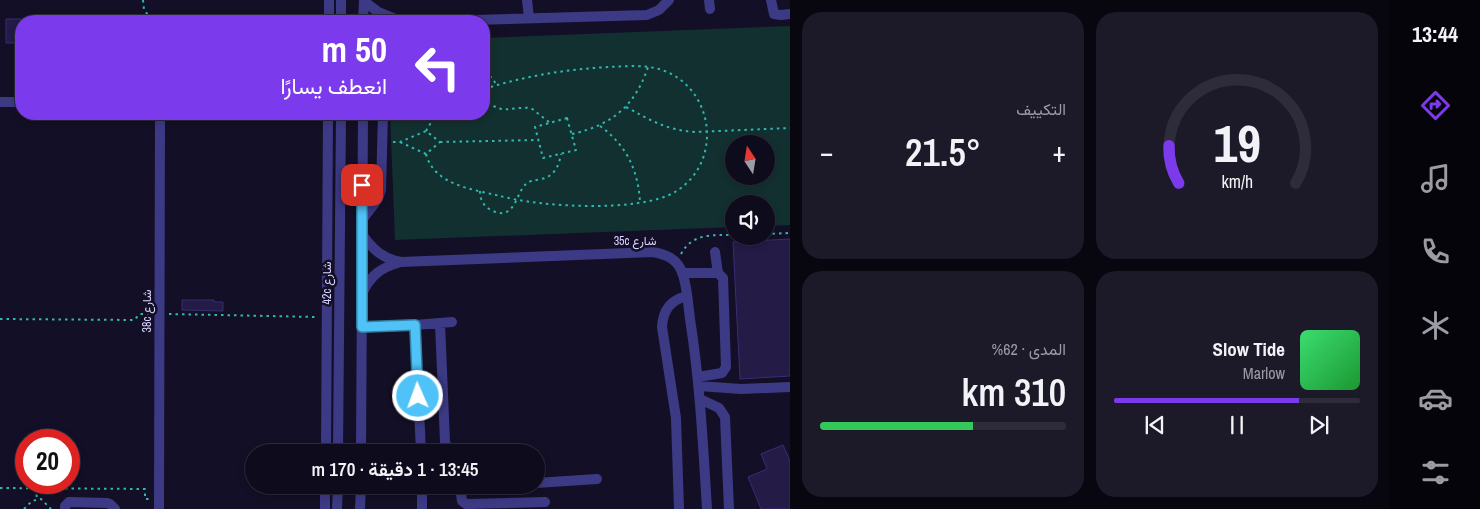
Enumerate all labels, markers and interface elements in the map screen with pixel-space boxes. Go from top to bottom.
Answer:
text: 13:44 [1412,19,1458,49]
text: 50 m [322,26,387,73]
icon: left [405,35,470,100]
text: انعطف يسارًا [280,71,387,101]
icon: directions [1418,88,1453,123]
text: التكييف [1016,98,1066,120]
text: 19 [1213,108,1261,178]
text: 21.5° [905,127,981,178]
text: − [820,133,833,171]
text: + [1053,133,1066,171]
north arrow [725,135,775,185]
map controls [725,135,775,245]
icon: music [1418,161,1453,196]
pin [341,164,383,206]
text: km/h [1221,170,1253,194]
icon: arrive [348,171,376,199]
button: sound [725,195,775,245]
street label: 35c شارع [614,233,656,250]
icon: phone [1418,234,1453,269]
street label: 42c شارع [319,262,336,304]
street label: 38c شارع [139,290,156,332]
icon: climate [1418,308,1453,343]
text: Slow Tide [1213,336,1285,362]
text: المدى · 62% [992,338,1066,360]
text: Marlow [1243,362,1285,384]
text: 310 km [962,367,1066,418]
position arrow [391,369,443,421]
icon: car [1418,381,1453,416]
icon: previous [1141,411,1169,439]
icon: pause [1223,411,1251,439]
icon: next [1305,411,1333,439]
speed limit sign: 20 [15,429,80,494]
icon: filters [1418,455,1453,490]
text: 13:45 · 1 دقيقة · 170 m [311,456,479,482]

